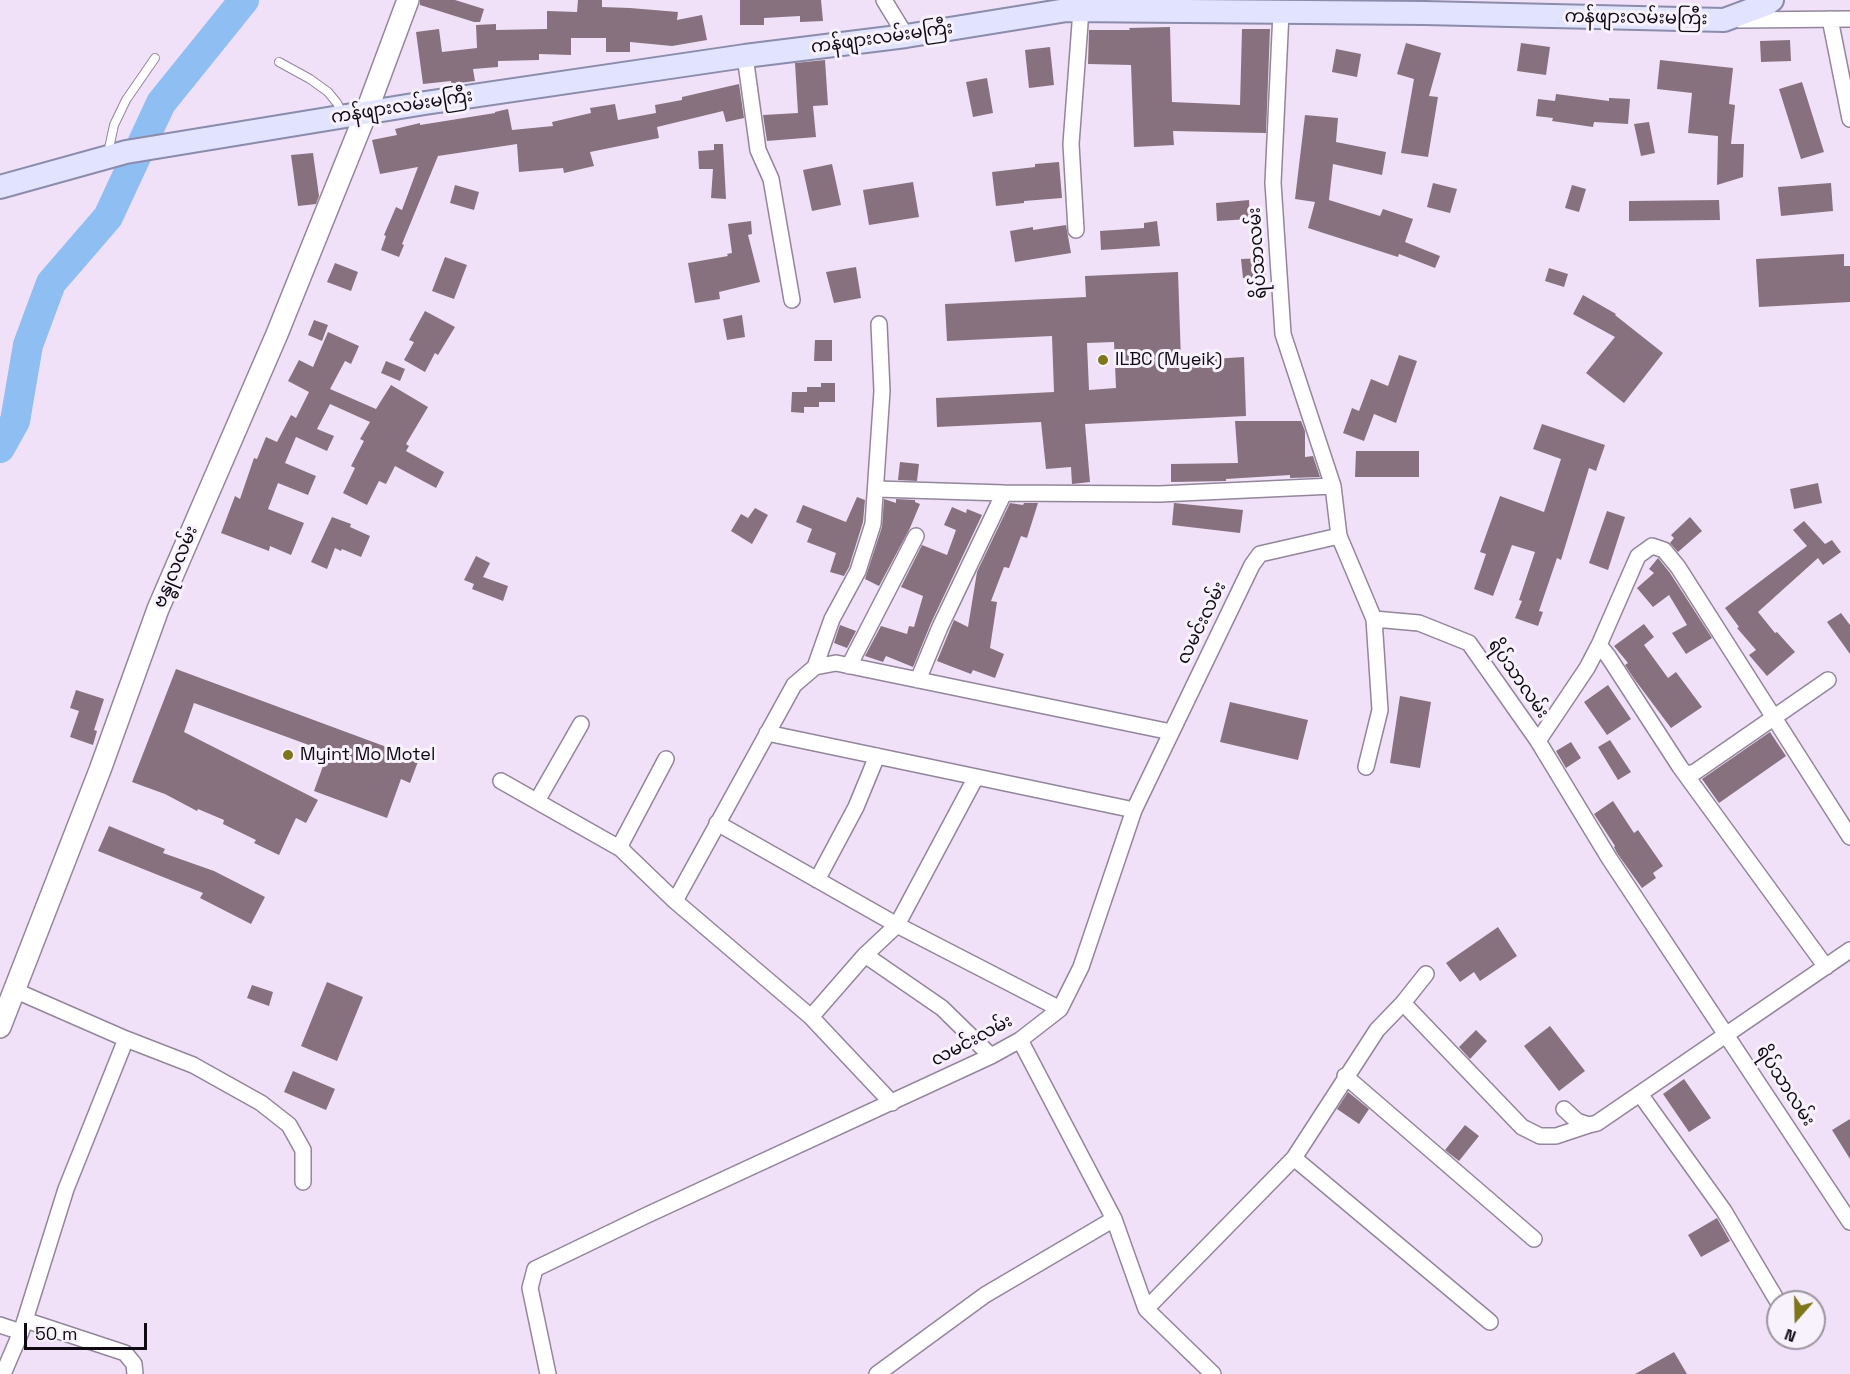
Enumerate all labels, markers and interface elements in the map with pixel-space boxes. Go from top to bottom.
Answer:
street label: ကန်ဖျားလမ်းမကြီး [1564,6,1708,30]
street label: ကန်ဖျားလမ်းမကြီး [810,17,954,59]
street label: ကန်ဖျားလမ်းမကြီး [330,85,474,129]
street label: ရိပ်သာလမ်း [1244,207,1272,299]
place label: ILBC (Myeik) [1115,349,1222,371]
marker: ILBC (Myeik) [1096,353,1110,367]
street label: ဗန္ဓုလလမ်း [149,523,203,611]
street label: လမင်းလမ်း [1173,578,1231,668]
street label: ရိပ်သာလမ်း [1483,635,1553,723]
place label: Myint Mo Motel [300,744,435,766]
marker: Myint Mo Motel [281,748,295,762]
street label: လမင်းလမ်း [928,1011,1016,1071]
street label: ရိပ်သာလမ်း [1751,1042,1819,1130]
north arrow [1766,1290,1826,1350]
scale bar [27,1311,150,1349]
text: 50 m [35,1322,77,1345]
text: N [1782,1324,1799,1347]

